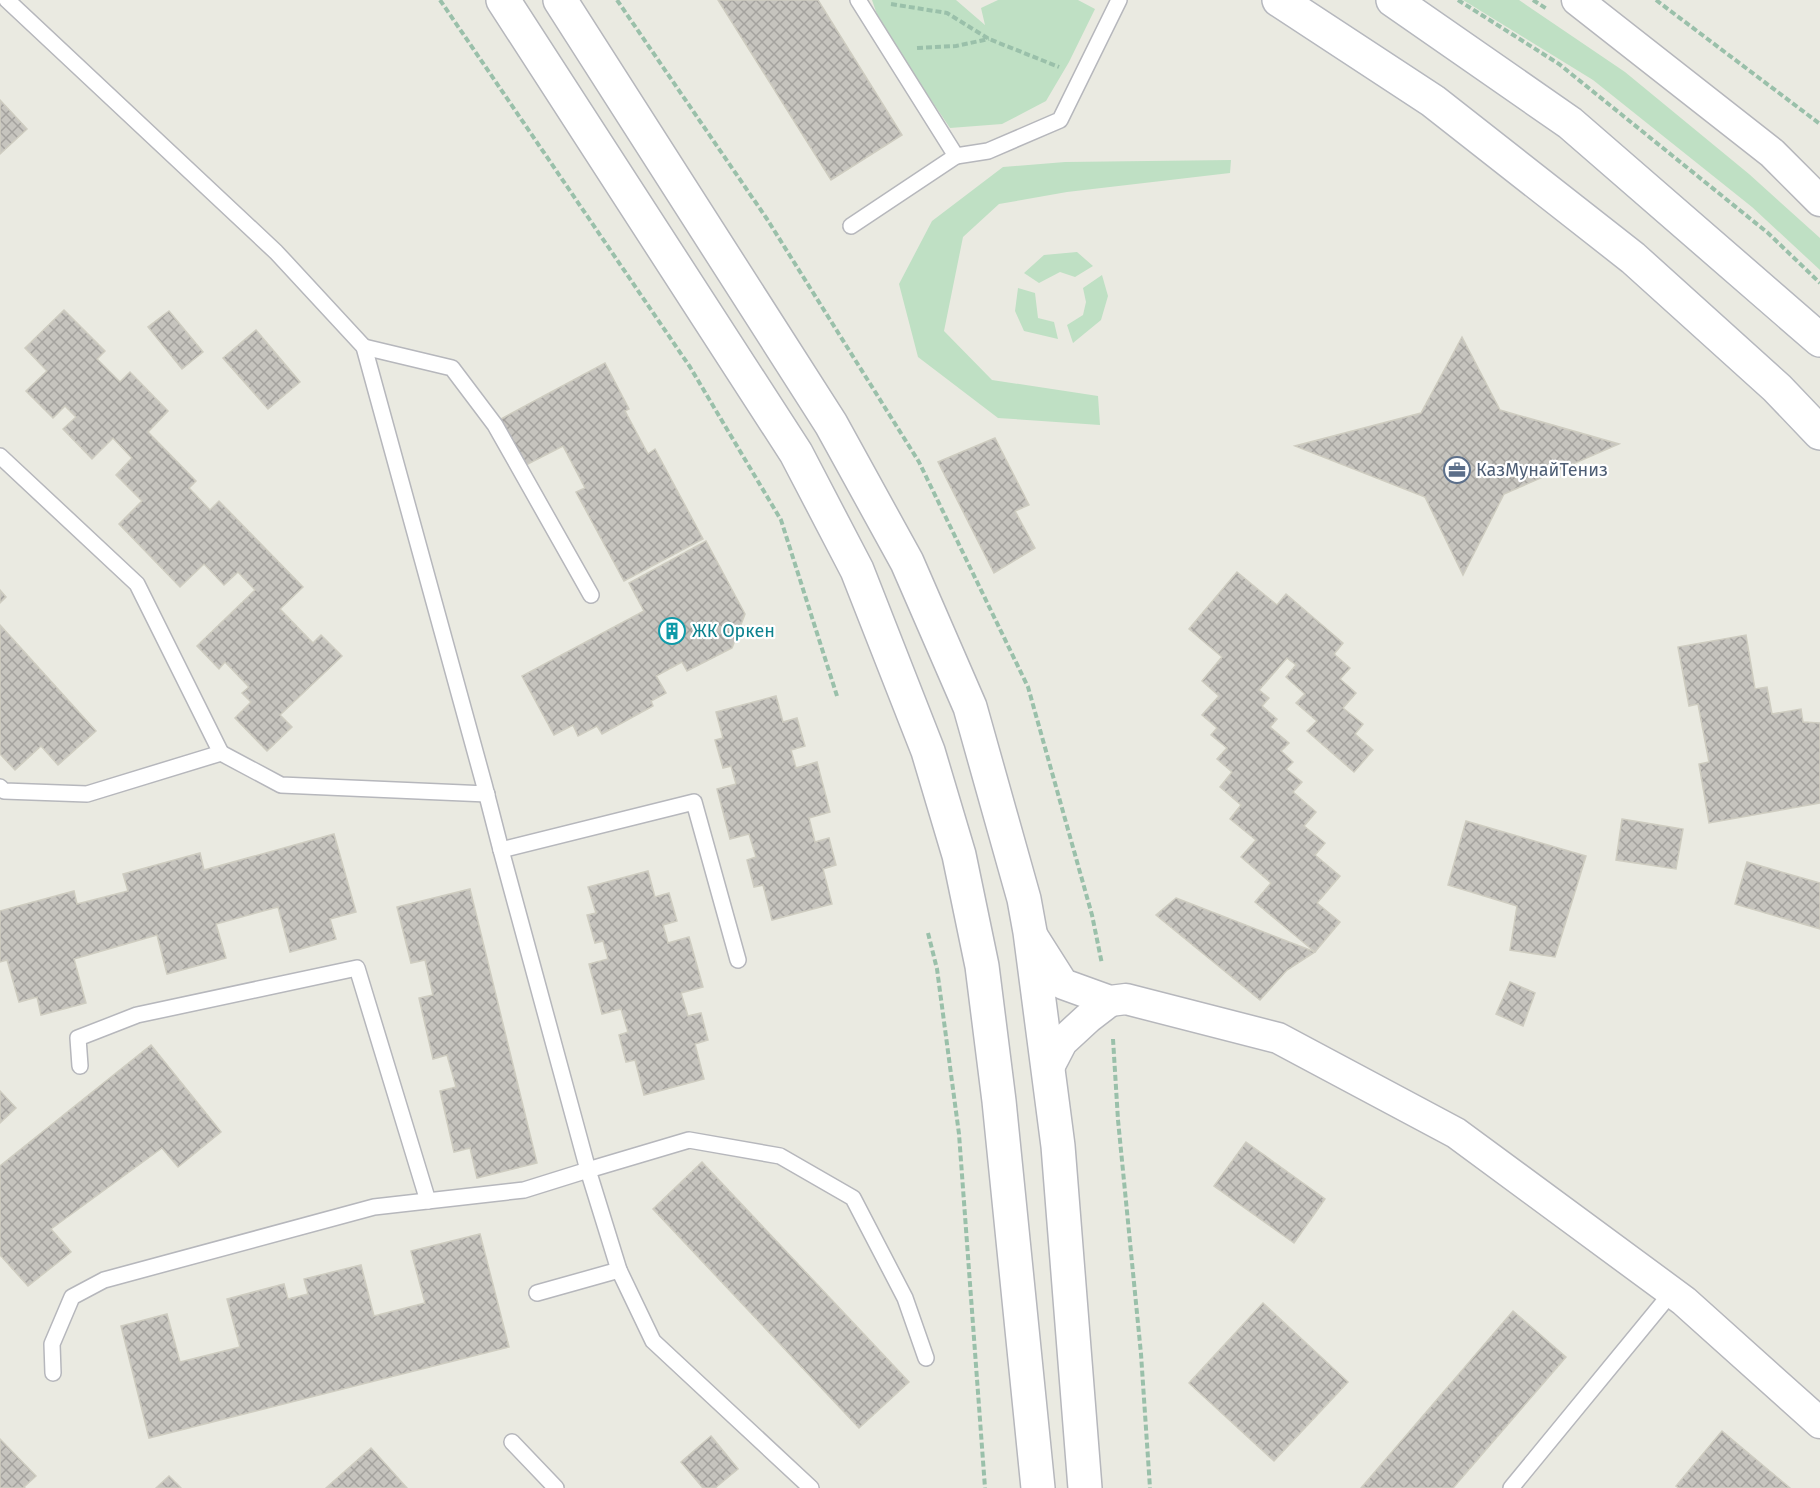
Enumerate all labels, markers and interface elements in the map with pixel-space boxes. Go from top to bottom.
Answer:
office icon: КазМунайТениз [1442,455,1472,485]
place label: КазМунайТениз [1476,459,1608,481]
building icon: ЖК Оркен [657,616,687,646]
place label: ЖК Оркен [692,620,775,642]

